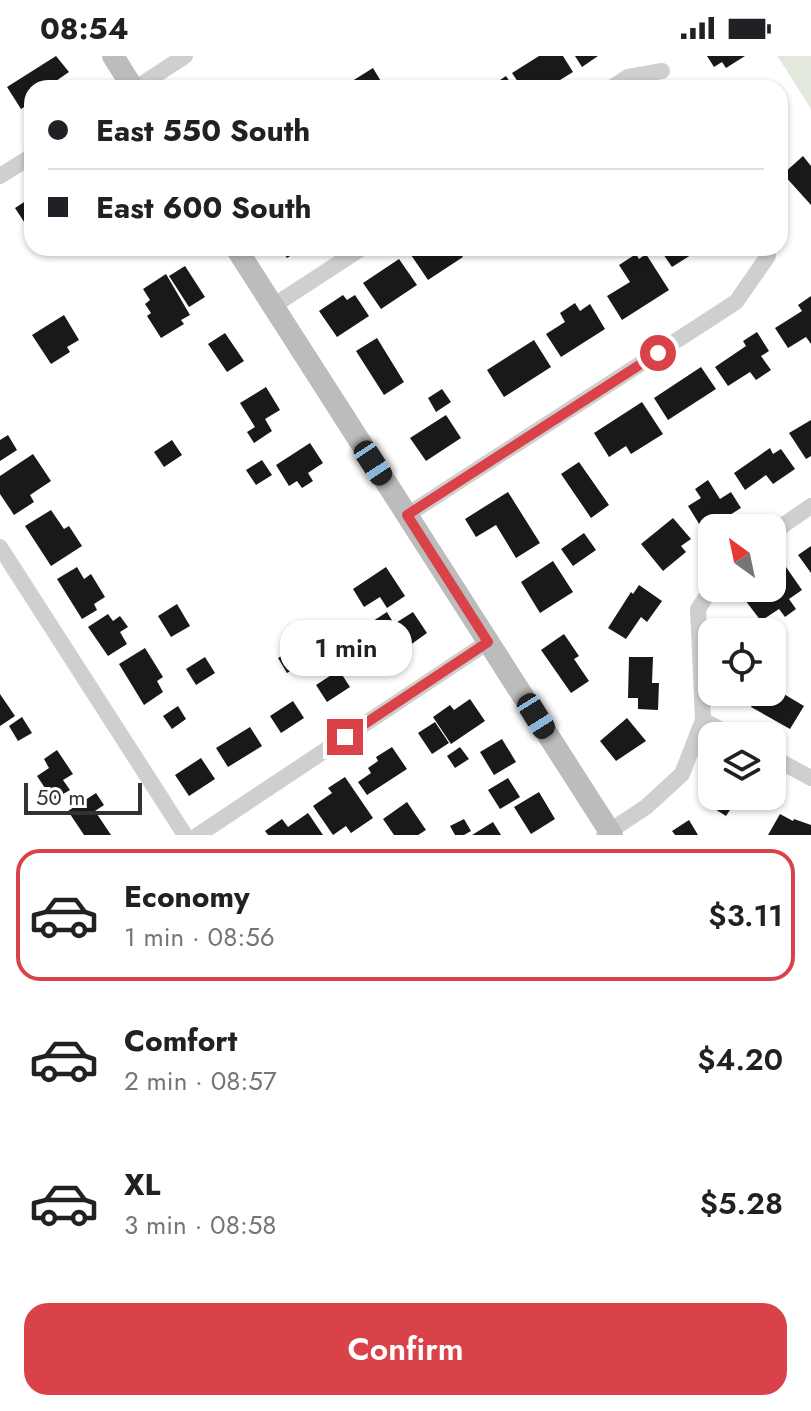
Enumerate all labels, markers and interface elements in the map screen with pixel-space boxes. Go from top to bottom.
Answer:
text: 08:54 [40,7,129,50]
text: East 550 South [96,109,310,152]
text: East 600 South [96,186,312,229]
route start [640,335,676,371]
car [350,436,396,490]
north arrow [698,514,786,602]
map controls [698,514,786,810]
button: locate [698,618,786,706]
callout: 1 min [279,621,411,677]
text: 1 min [314,629,378,667]
car [513,689,559,743]
route end [327,719,363,755]
button: layers [698,722,786,810]
scale bar [24,779,142,815]
text: 50 m [36,781,85,813]
text: Economy [124,875,250,918]
icon: car [28,879,100,951]
text: $3.11 [708,894,783,937]
text: 1 min · 08:56 [124,918,275,956]
text: Comfort [124,1019,237,1062]
icon: car [28,1023,100,1095]
text: $4.20 [697,1038,783,1081]
text: 2 min · 08:57 [124,1062,277,1100]
text: XL [124,1163,160,1206]
icon: car [28,1167,100,1239]
text: $5.28 [700,1182,783,1225]
text: 3 min · 08:58 [124,1206,277,1244]
button: Confirm [24,1303,787,1395]

